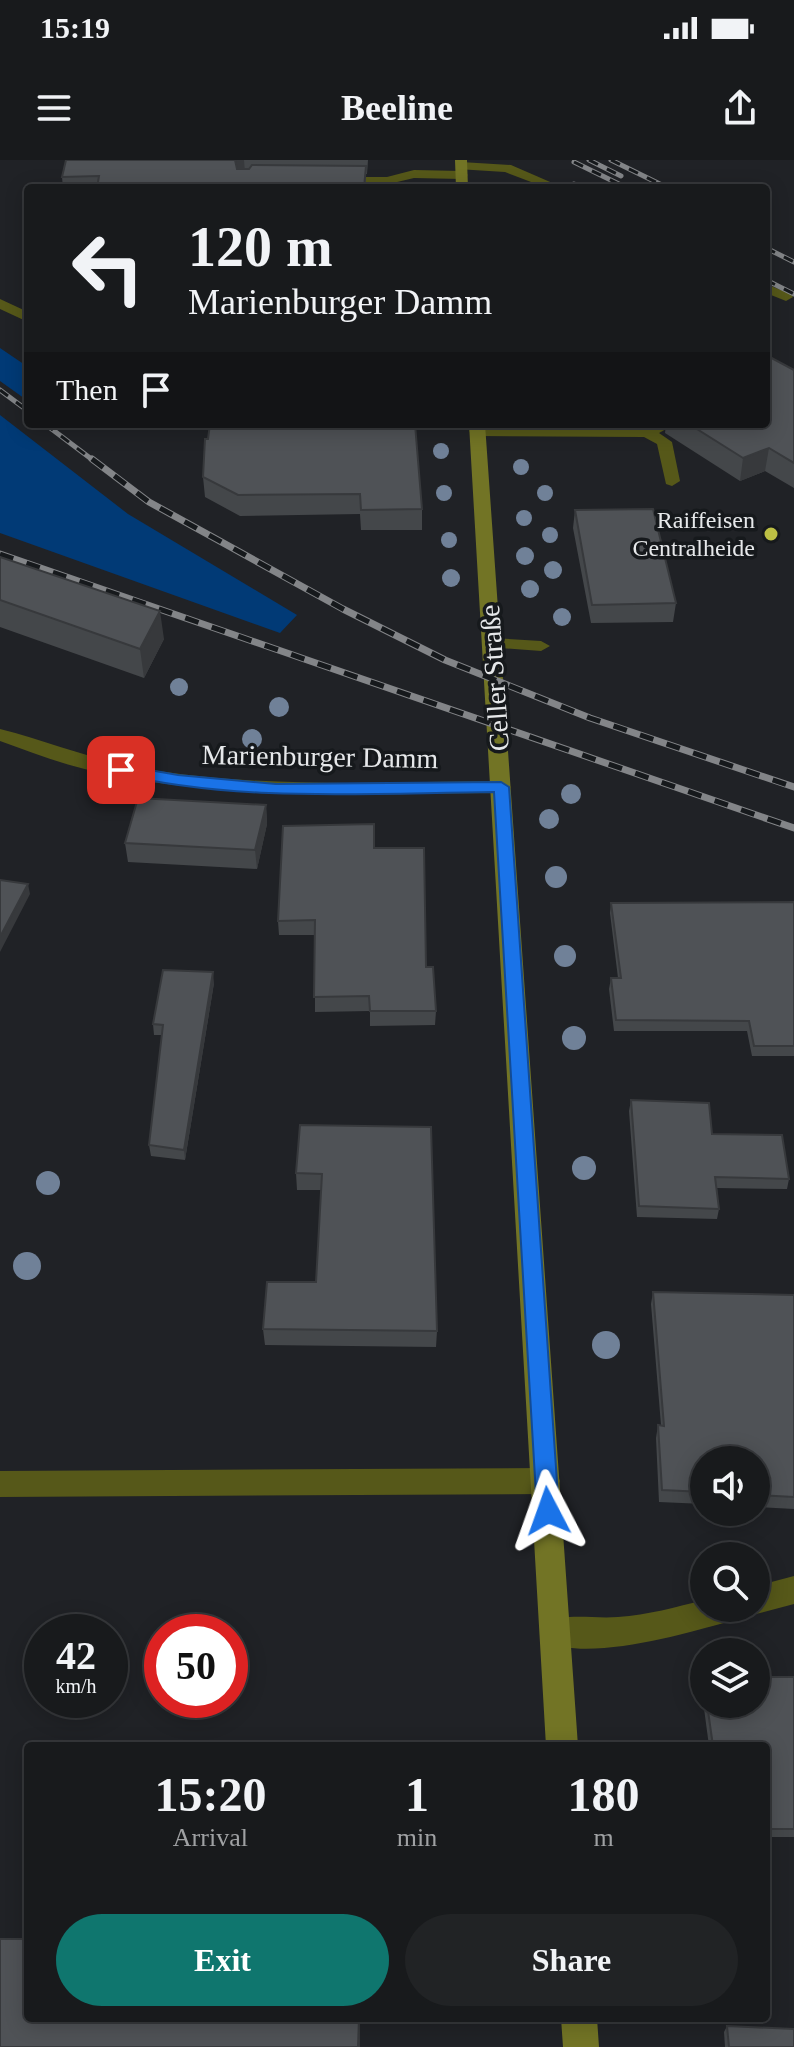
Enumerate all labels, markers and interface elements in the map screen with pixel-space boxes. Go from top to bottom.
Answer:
text: 15:19 [40,11,110,44]
icon: menu [32,86,76,130]
icon: share [718,86,762,130]
text: Beeline [341,88,453,128]
icon: left [56,216,160,320]
text: 120 m [188,216,333,278]
text: Marienburger Damm [188,282,492,322]
icon: arrive [134,368,178,412]
text: Then [56,373,118,406]
place label: Raiffeisen Centralheide [632,507,755,561]
marker: Raiffeisen Centralheide [762,525,780,543]
street label: Celler Straße [474,604,515,752]
pin [87,736,155,804]
street label: Marienburger Damm [201,739,439,774]
icon: arrive [99,748,143,792]
map controls [690,1446,770,1718]
button: sound [690,1446,770,1526]
position arrow [506,1469,590,1553]
button: search [690,1542,770,1622]
speed limit sign: 50 [144,1614,248,1718]
text: 42 [56,1633,96,1678]
button: layers [690,1638,770,1718]
text: km/h [55,1675,97,1697]
text: 15:20 [154,1768,266,1821]
text: 1 [405,1768,429,1821]
text: 180 [568,1768,640,1821]
text: Arrival [173,1823,248,1852]
text: min [397,1823,437,1852]
text: m [593,1823,614,1852]
button: Exit [56,1914,389,2006]
button: Share [405,1914,738,2006]

